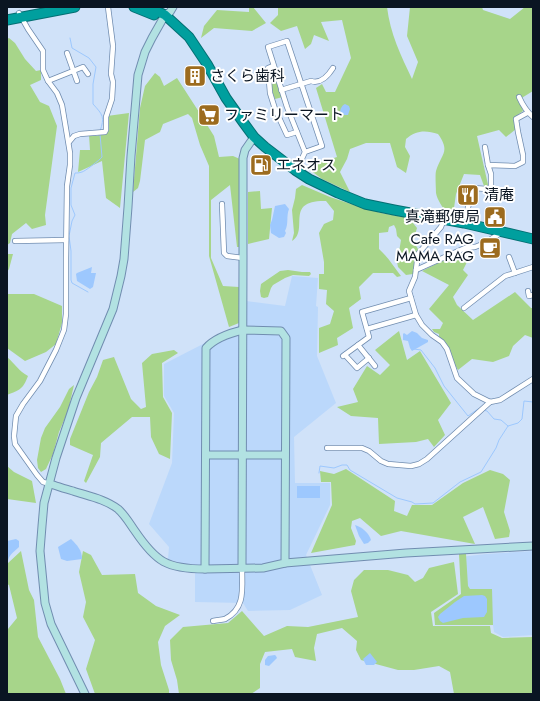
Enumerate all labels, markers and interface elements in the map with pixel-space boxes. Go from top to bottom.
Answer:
building icon: さくら歯科 [182,63,208,89]
place label: さくら歯科 [210,65,285,87]
supermarket icon: ファミリーマート [196,102,222,128]
place label: ファミリーマート [224,104,344,126]
fuel station icon: エネオス [248,152,274,178]
place label: エネオス [276,154,336,176]
restaurant icon: 清庵 [455,182,481,208]
place label: 清庵 [484,184,514,206]
public building icon: 真滝郵便局 [482,204,508,230]
place label: 真滝郵便局 [405,206,480,228]
place label: Cafe RAG MAMA RAG [396,228,474,267]
cafe icon: Cafe RAG MAMA RAG [477,235,503,261]

